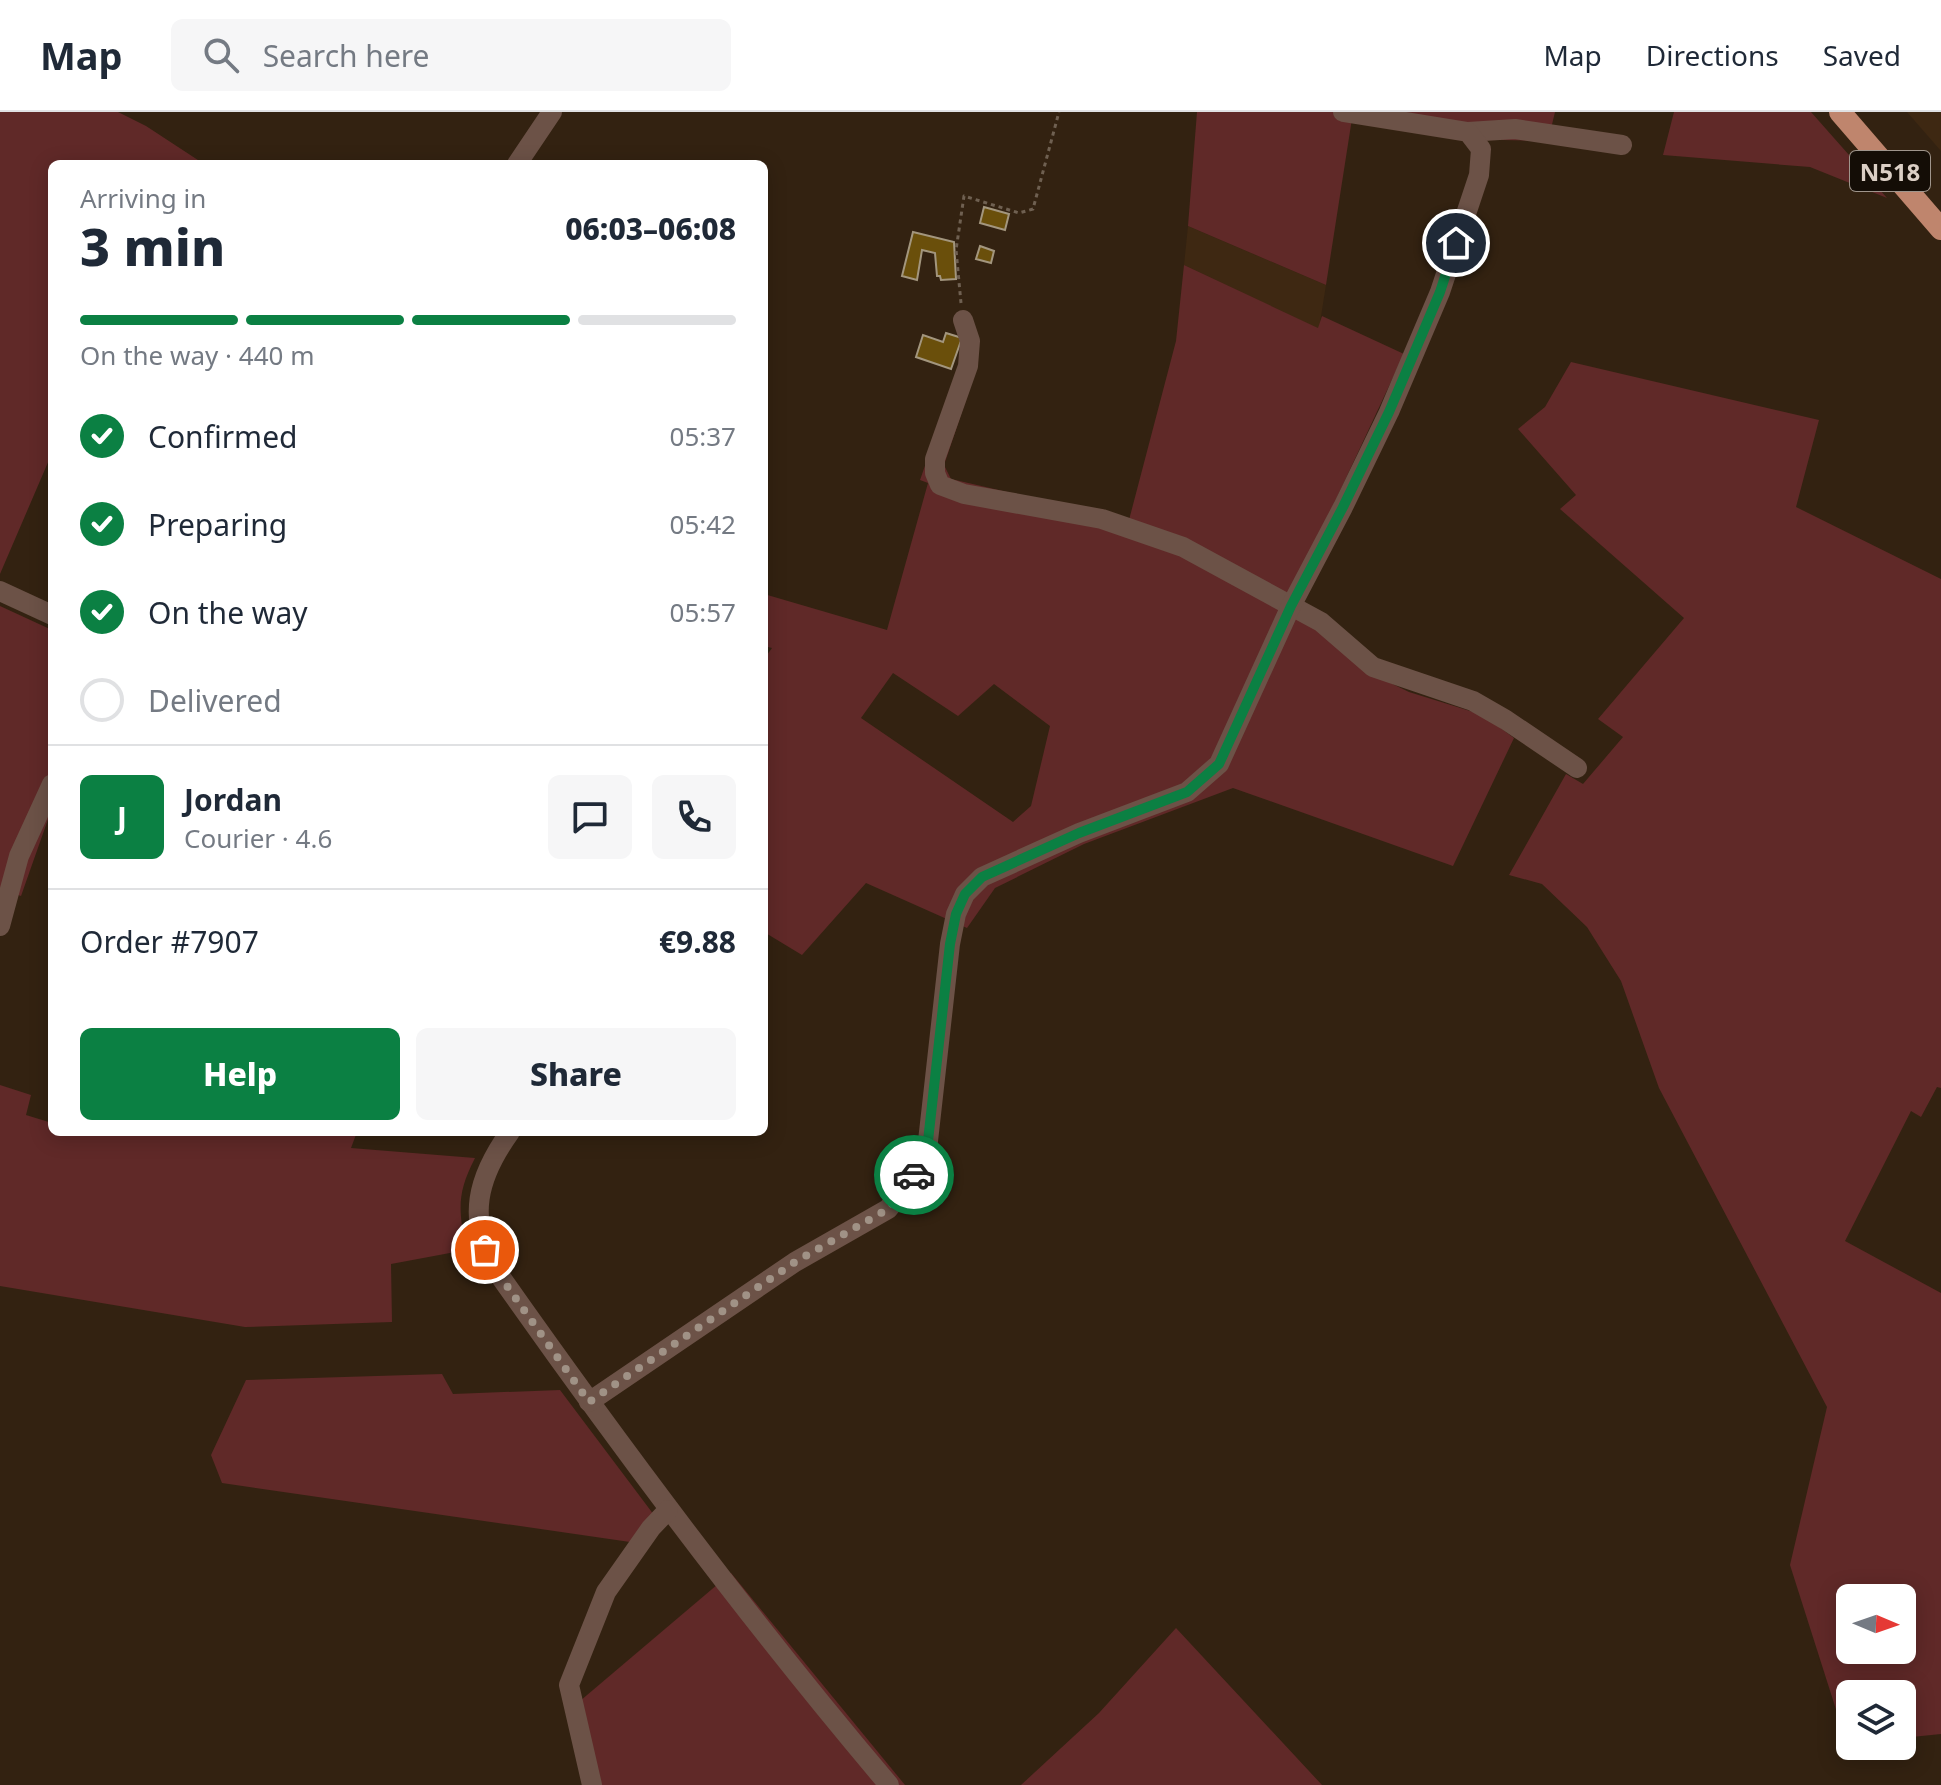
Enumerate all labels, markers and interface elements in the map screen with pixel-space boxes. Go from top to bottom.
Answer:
search box [171,19,731,91]
text: Map [40,29,123,81]
icon: search [199,33,243,77]
text: Search here [263,35,430,76]
text: Map [1543,36,1602,74]
text: Directions [1646,36,1779,74]
text: Saved [1823,36,1901,74]
road number: N518 [1850,151,1930,191]
text: Arriving in [80,180,206,216]
text: 06:03–06:08 [565,208,736,249]
pin [1422,209,1490,277]
text: 3 min [80,210,225,281]
icon: home [1434,221,1478,265]
text: On the way · 440 m [80,337,314,373]
icon: check [80,414,124,458]
text: Confirmed [148,416,298,457]
text: 05:37 [670,418,736,454]
icon: check [80,502,124,546]
text: Preparing [148,504,287,545]
text: 05:42 [670,506,736,542]
icon: check [80,590,124,634]
text: On the way [148,592,308,633]
text: 05:57 [670,594,736,630]
text: Delivered [148,680,282,721]
button: chat [548,775,632,859]
button: phone [652,775,736,859]
text: Jordan [184,779,282,820]
text: J [117,797,127,838]
text: Courier · 4.6 [184,820,332,856]
text: Order #7907 [80,921,259,962]
text: €9.88 [659,921,736,962]
button: Help [80,1028,400,1120]
button: Share [416,1028,736,1120]
courier [874,1135,954,1215]
icon: car [892,1153,936,1197]
pin [451,1216,519,1284]
icon: bag [463,1228,507,1272]
north arrow [1836,1584,1916,1664]
map controls [1836,1584,1916,1760]
button: layers [1836,1680,1916,1760]

